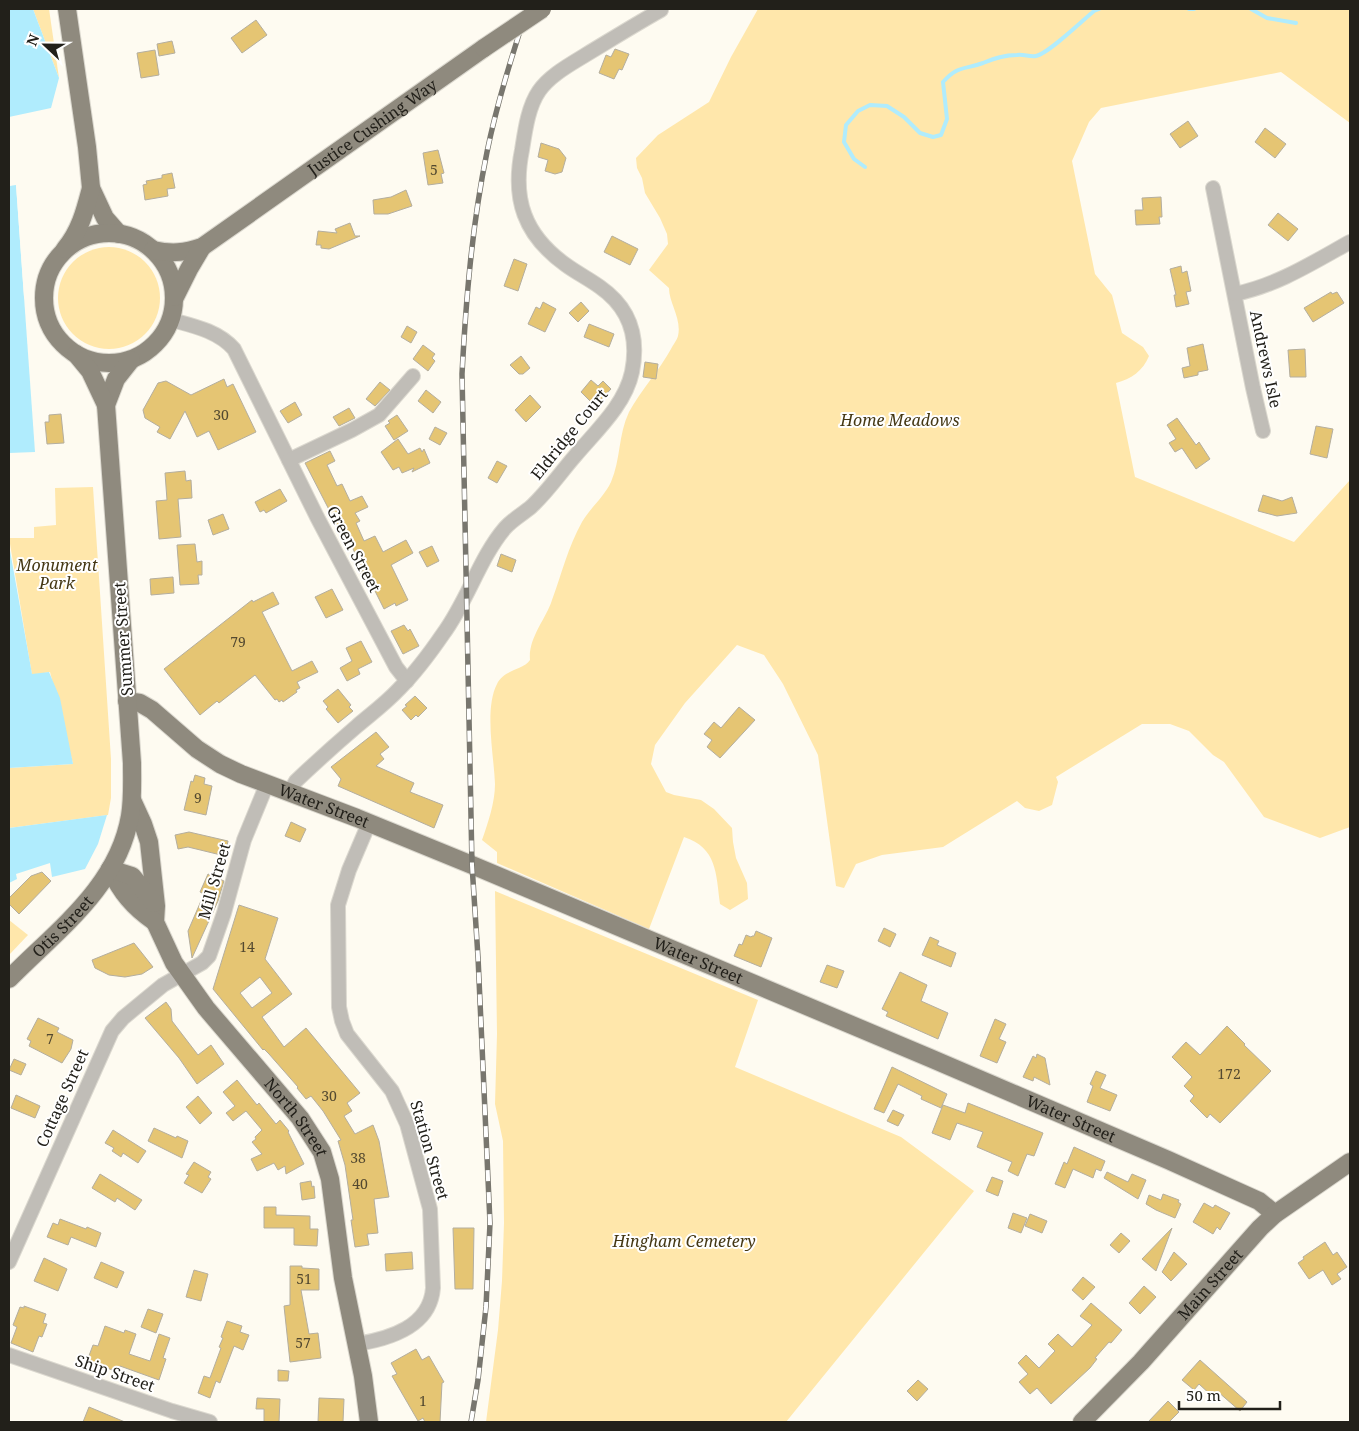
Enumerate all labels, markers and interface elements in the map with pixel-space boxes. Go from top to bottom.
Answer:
north arrow [20,20,70,70]
text: N [22,31,43,49]
street label: Justice Cushing Way [302,73,442,181]
house number: 5 [430,160,438,179]
street label: Andrews Isle [1245,308,1287,410]
street label: Eldridge Court [526,384,613,484]
house number: 30 [213,405,229,424]
park label: Home Meadows [839,409,960,431]
street label: Green Street [322,502,386,597]
park label: Monument Park [15,554,98,594]
street label: Summer Street [108,581,138,697]
house number: 79 [230,632,246,651]
street label: Water Street [275,778,373,833]
house number: 9 [194,788,202,807]
street label: Mill Street [193,840,236,922]
street label: Otis Street [27,891,98,962]
street label: Water Street [650,932,747,989]
house number: 14 [239,937,255,956]
house number: 7 [46,1029,54,1048]
street label: Cottage Street [31,1045,94,1151]
house number: 172 [1217,1064,1241,1083]
street label: North Street [259,1073,334,1159]
house number: 30 [321,1086,337,1105]
street label: Water Street [1023,1090,1119,1147]
street label: Station Street [405,1098,455,1203]
house number: 38 [350,1148,366,1167]
house number: 40 [352,1174,368,1193]
park label: Hingham Cemetery [611,1230,756,1252]
street label: Main Street [1172,1244,1248,1325]
house number: 51 [296,1269,312,1288]
house number: 57 [295,1333,311,1352]
street label: Ship Street [72,1349,158,1397]
scale bar [1179,1378,1280,1410]
text: 50 m [1186,1385,1221,1405]
house number: 1 [419,1391,427,1410]

